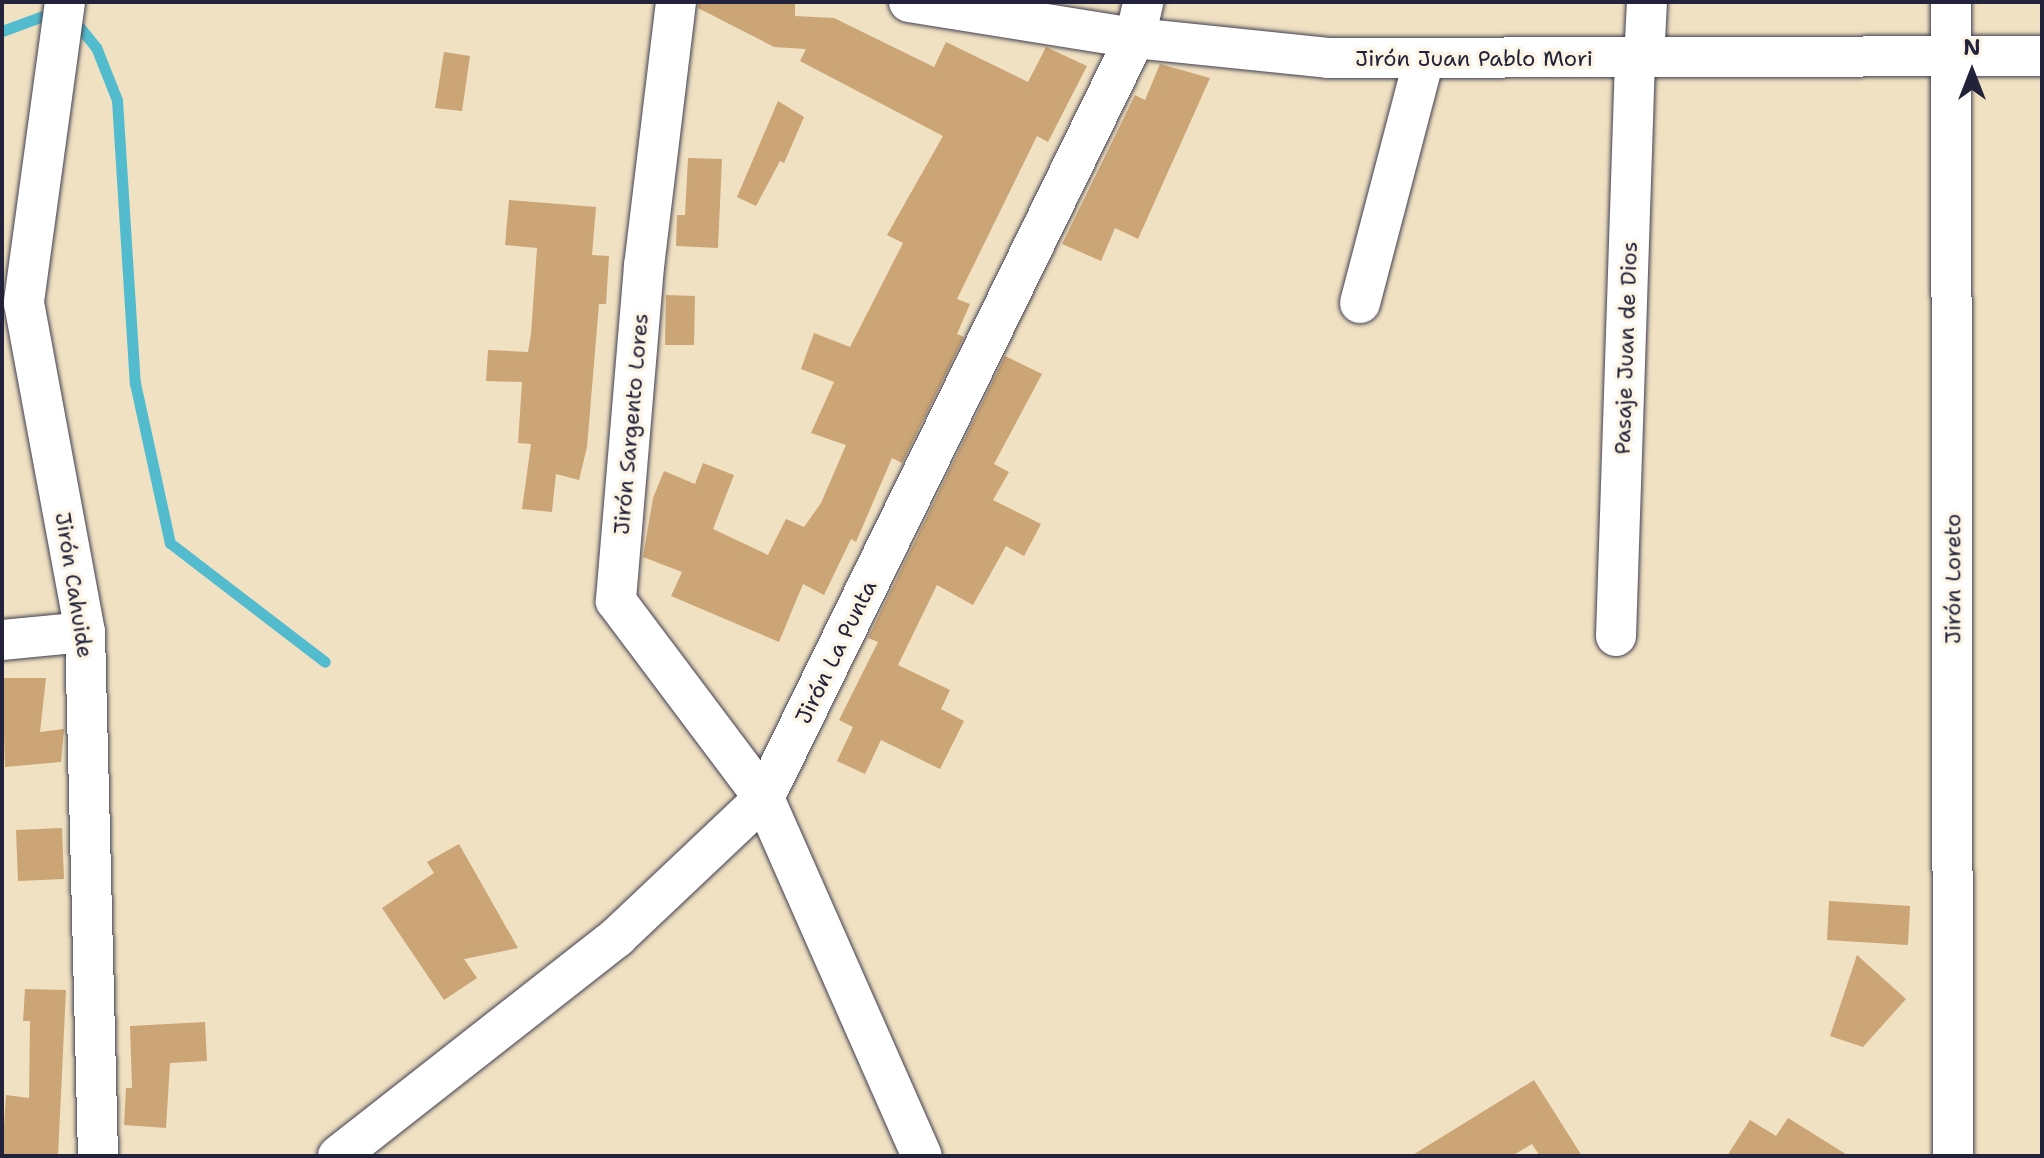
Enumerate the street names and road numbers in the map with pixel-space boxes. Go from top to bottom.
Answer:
street label: Jirón Juan Pablo Mori [1355,46,1593,72]
street label: Pasaje Juan de Dios [1609,241,1643,455]
street label: Jirón Sargento Lores [608,312,654,536]
street label: Jirón Cahuide [49,510,99,660]
street label: Jirón Loreto [1940,514,1966,644]
street label: Jirón La Punta [790,576,882,728]

